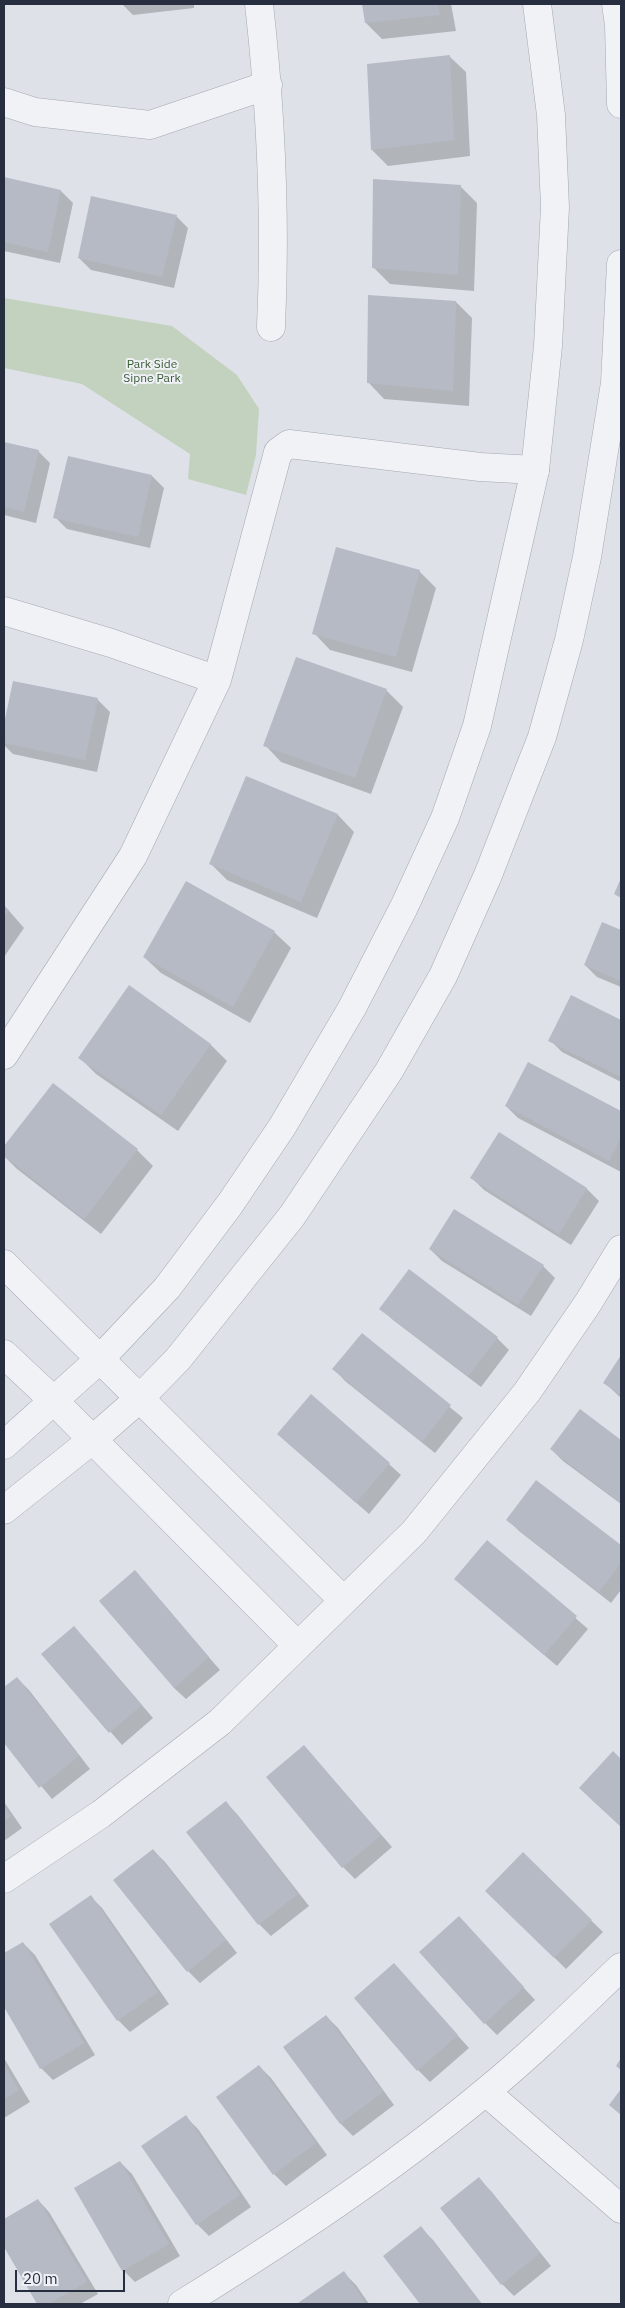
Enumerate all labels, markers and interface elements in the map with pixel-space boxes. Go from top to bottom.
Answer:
park label: Park Side Sipne Park [123,358,181,386]
scale bar [18,2260,128,2292]
text: 20 m [23,2269,58,2288]

